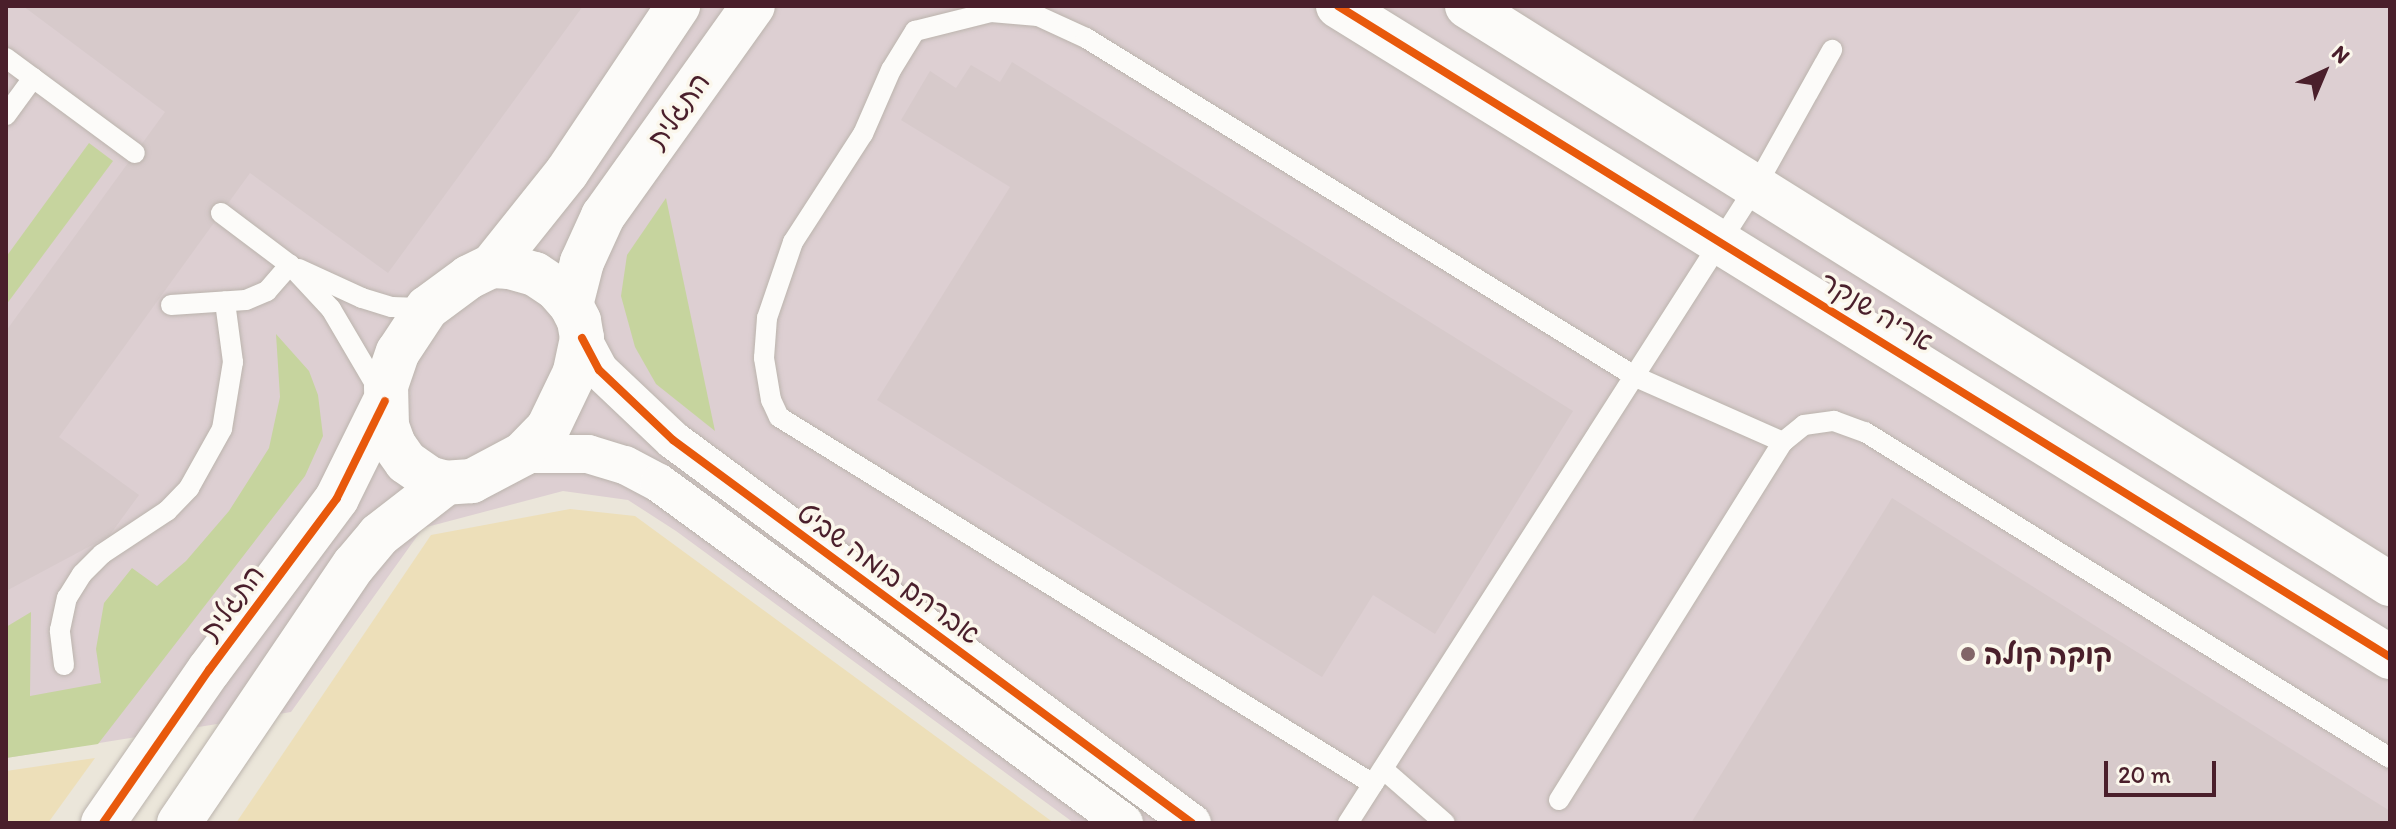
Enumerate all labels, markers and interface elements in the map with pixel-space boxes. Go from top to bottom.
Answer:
north arrow [2284,32,2364,112]
text: N [2326,39,2356,69]
street label: התגלית [639,66,717,154]
street label: אריה שנקר [1814,264,1940,358]
street label: אברהם בומה שביט [791,495,987,651]
street label: התגלית [193,558,271,646]
place label: קוקה קולה [1984,637,2112,671]
marker: קוקה קולה [1959,645,1977,663]
scale bar [2108,745,2220,795]
text: 20 m [2118,760,2171,789]

